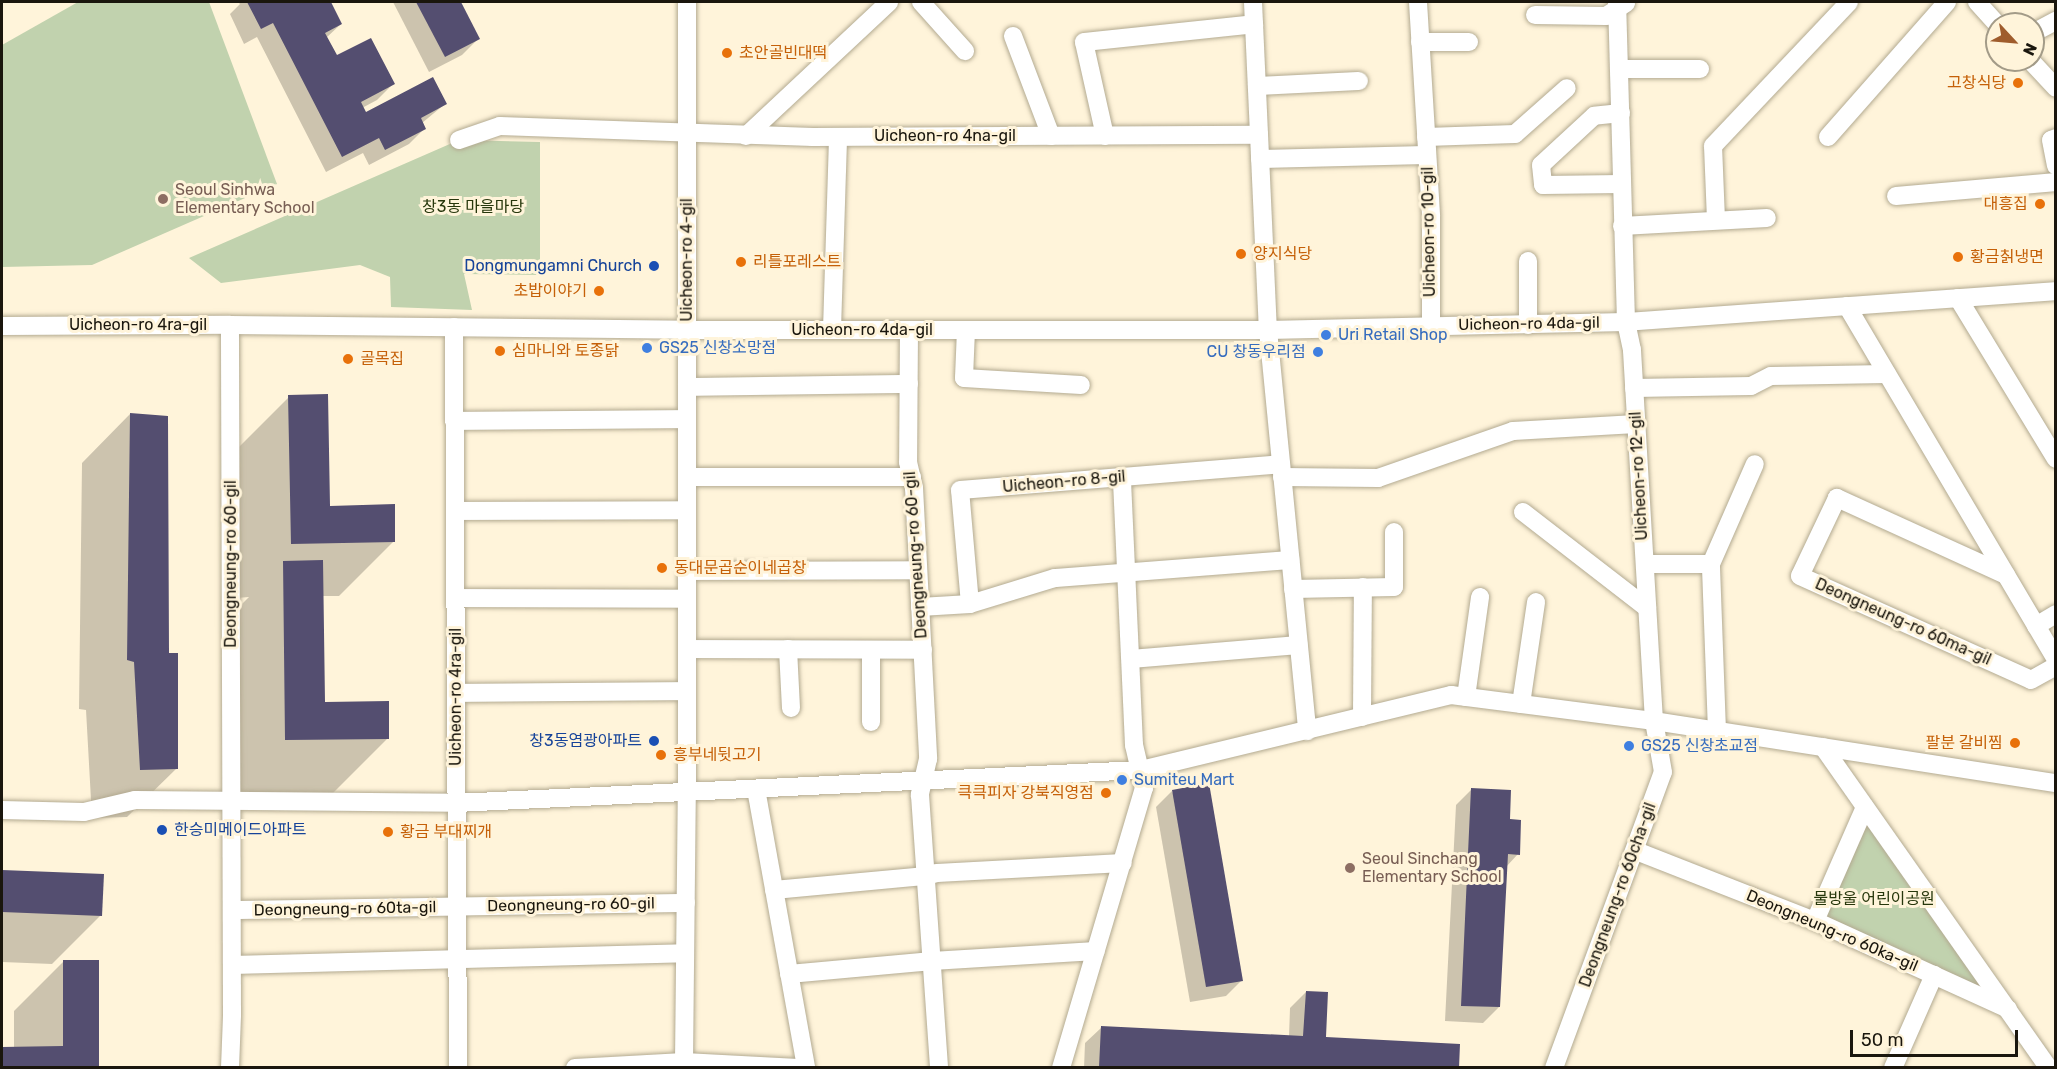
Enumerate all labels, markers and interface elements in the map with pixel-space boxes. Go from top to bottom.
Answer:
north arrow [1985,12,2045,72]
text: N [2019,40,2041,59]
place label: 초안골빈대떡 [739,43,827,63]
marker: 초안골빈대떡 [720,46,734,60]
place label: 고창식당 [1947,73,2006,93]
marker: 고창식당 [2011,76,2025,90]
street label: Uicheon-ro 4na-gil [874,126,1016,146]
street label: Uicheon-ro 10-gil [1418,167,1440,297]
place label: Seoul Sinhwa Elementary School [175,180,315,218]
marker: Seoul Sinhwa Elementary School [156,192,170,206]
place label: 대흥집 [1984,194,2028,214]
park label: 창3동 마을마당 [422,197,524,217]
marker: 대흥집 [2033,197,2047,211]
street label: Uicheon-ro 4-gil [677,198,697,322]
place label: 양지식당 [1253,244,1312,264]
marker: 양지식당 [1234,247,1248,261]
place label: 황금칡냉면 [1970,247,2044,267]
marker: 황금칡냉면 [1951,250,1965,264]
place label: 리틀포레스트 [753,252,841,272]
marker: 리틀포레스트 [734,255,748,269]
place label: Dongmungamni Church [464,256,642,276]
marker: Dongmungamni Church [647,259,661,273]
place label: 초밥이야기 [513,281,587,301]
marker: 초밥이야기 [592,284,606,298]
street label: Uicheon-ro 4da-gil [1458,313,1600,335]
street label: Uicheon-ro 4ra-gil [69,315,207,335]
street label: Uicheon-ro 4da-gil [791,320,933,340]
place label: Uri Retail Shop [1338,325,1448,345]
marker: Uri Retail Shop [1319,328,1333,342]
place label: GS25 신창소망점 [659,338,776,358]
place label: 심마니와 토종닭 [512,341,619,361]
marker: GS25 신창소망점 [640,341,654,355]
place label: CU 창동우리점 [1207,342,1306,362]
marker: 심마니와 토종닭 [493,344,507,358]
marker: CU 창동우리점 [1311,345,1325,359]
place label: 골목집 [360,349,404,369]
marker: 골목집 [341,352,355,366]
street label: Uicheon-ro 12-gil [1626,411,1652,541]
street label: Uicheon-ro 8-gil [1002,467,1126,497]
street label: Deongneung-ro 60-gil [901,471,931,639]
street label: Deongneung-ro 60-gil [221,480,241,648]
place label: 동대문곱순이네곱창 [674,558,806,578]
marker: 동대문곱순이네곱창 [655,561,669,575]
street label: Deongneung-ro 60ma-gil [1812,574,1994,670]
street label: Uicheon-ro 4ra-gil [446,628,466,766]
place label: 창3동염광아파트 [529,731,642,751]
place label: 팔분 갈비찜 [1925,733,2003,753]
marker: 창3동염광아파트 [647,734,661,748]
place label: GS25 신창초교점 [1641,736,1758,756]
marker: 팔분 갈비찜 [2008,736,2022,750]
marker: GS25 신창초교점 [1622,739,1636,753]
place label: 흥부네뒷고기 [673,745,761,765]
marker: 흥부네뒷고기 [654,748,668,762]
place label: Sumiteu Mart [1134,770,1234,790]
marker: Sumiteu Mart [1115,773,1129,787]
place label: 큭큭피자 강북직영점 [958,783,1094,803]
marker: 큭큭피자 강북직영점 [1099,786,1113,800]
street label: Deongneung-ro 60cha-gil [1576,800,1660,990]
place label: 한승미메이드아파트 [174,820,306,840]
place label: 황금 부대찌개 [400,822,492,842]
marker: 한승미메이드아파트 [155,823,169,837]
marker: 황금 부대찌개 [381,825,395,839]
place label: Seoul Sinchang Elementary School [1362,849,1502,887]
marker: Seoul Sinchang Elementary School [1343,861,1357,875]
street label: Deongneung-ro 60ka-gil [1743,886,1921,976]
park label: 물방울 어린이공원 [1813,889,1935,909]
street label: Deongneung-ro 60-gil [487,894,655,916]
street label: Deongneung-ro 60ta-gil [254,898,436,920]
scale bar [1853,1018,2021,1056]
text: 50 m [1861,1029,1904,1051]

